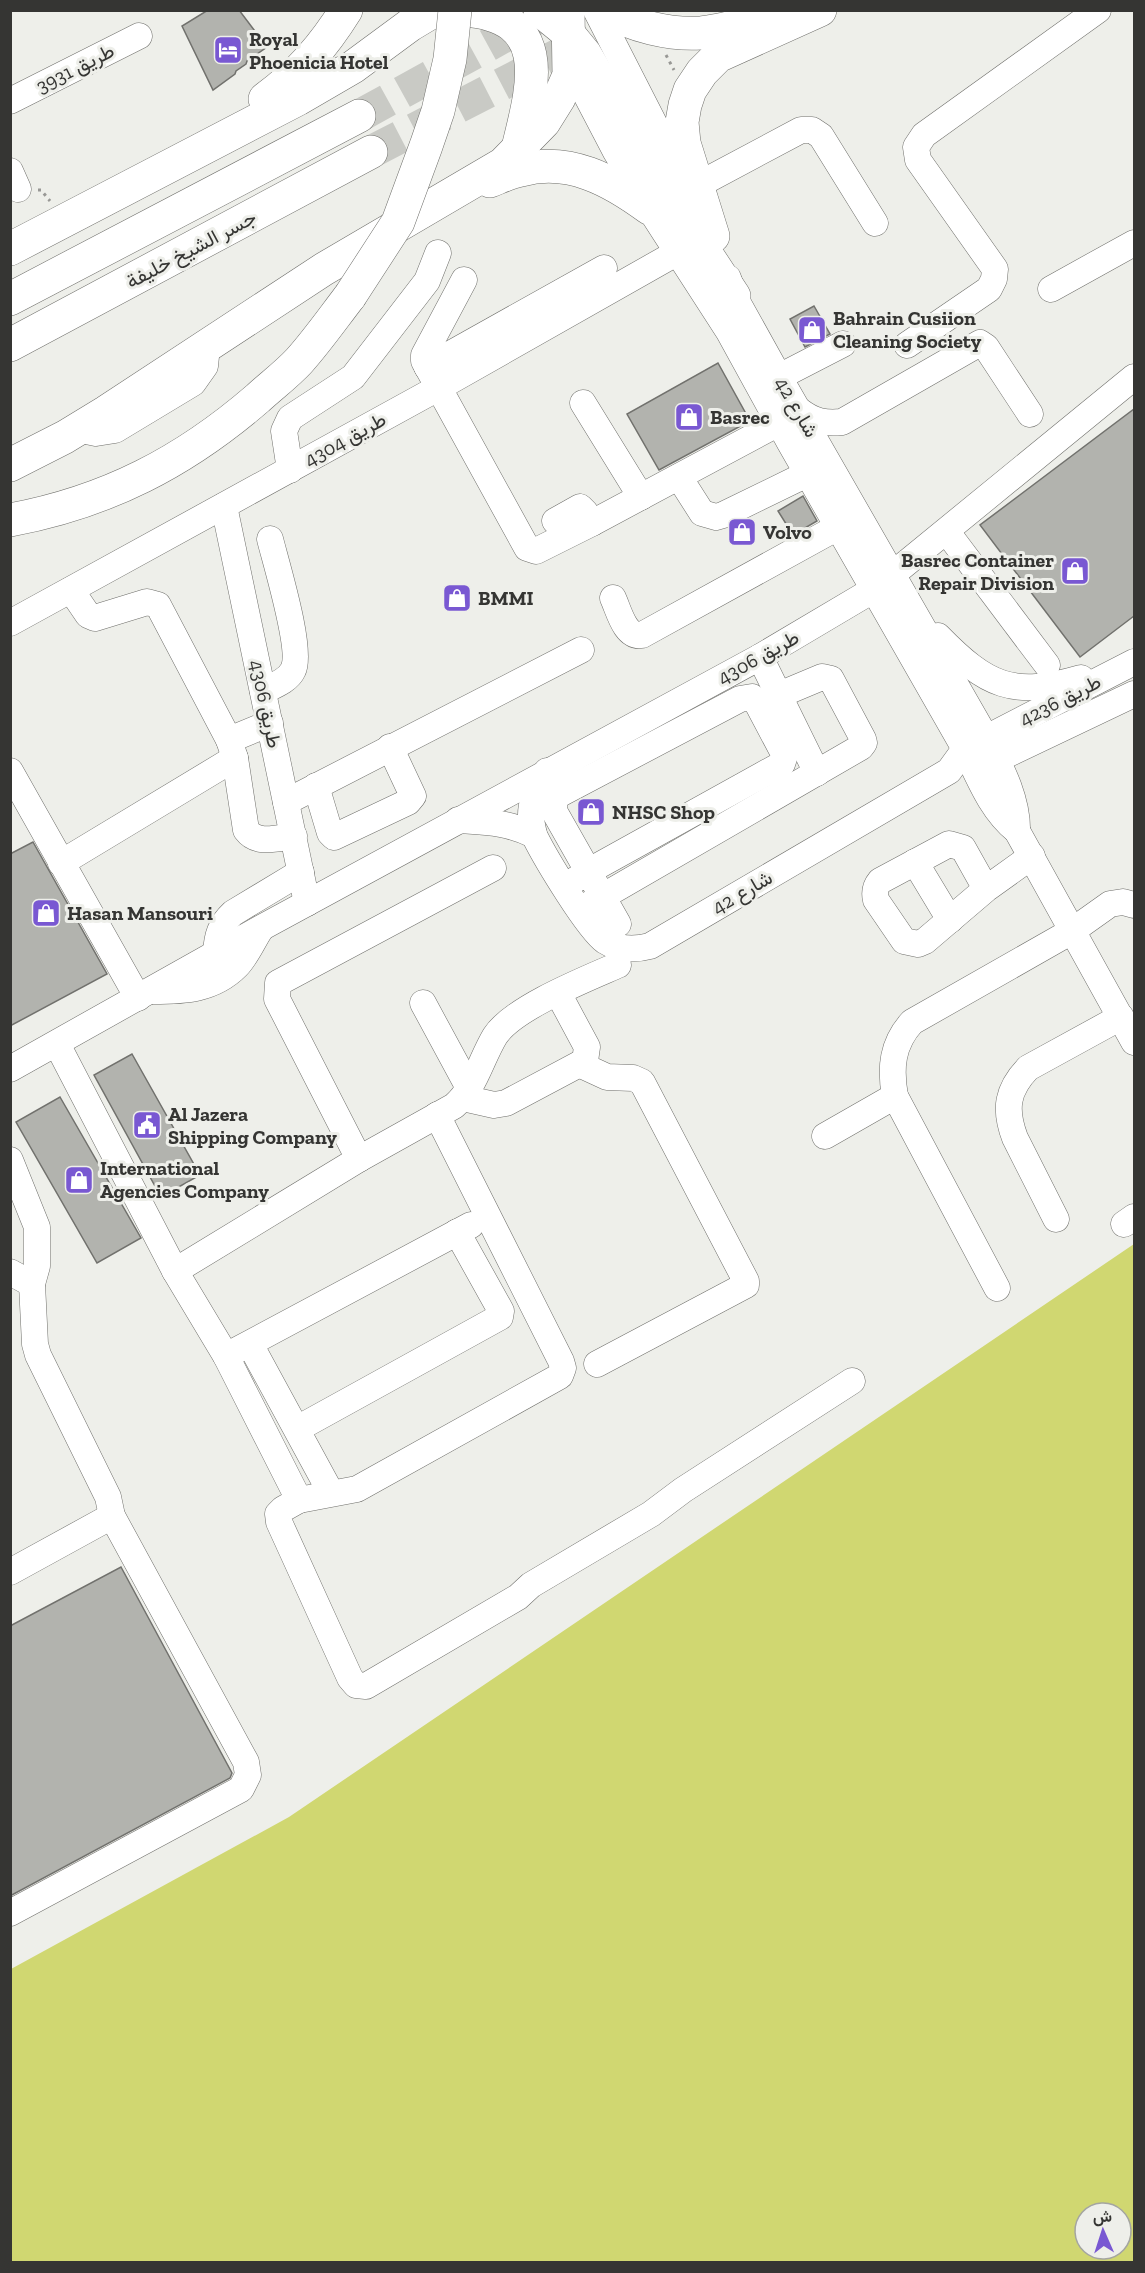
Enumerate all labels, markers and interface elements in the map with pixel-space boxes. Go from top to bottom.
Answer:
place label: Royal Phoenicia Hotel [249,27,389,74]
hotel icon: Royal Phoenicia Hotel [212,34,244,66]
street label: طريق 3931 [32,38,119,99]
street label: جسر الشيخ خليفة [122,205,261,295]
place label: Bahrain Cusiion Cleaning Society [833,306,982,353]
shop icon: Bahrain Cusiion Cleaning Society [796,314,828,346]
street label: شارع 42 [768,372,824,443]
shop icon: Basrec [673,401,705,433]
place label: Basrec [710,405,770,429]
street label: طريق 4304 [300,407,391,472]
shop icon: Volvo [726,516,758,548]
place label: Volvo [763,520,812,544]
place label: Basrec Container Repair Division [901,548,1054,595]
shop icon: Basrec Container Repair Division [1059,555,1091,587]
shop icon: BMMI [441,582,473,614]
place label: BMMI [478,586,533,610]
street label: طريق 4306 [713,625,804,690]
street label: طريق 4306 [244,658,287,751]
street label: طريق 4236 [1015,669,1105,732]
shop icon: NHSC Shop [575,796,607,828]
place label: NHSC Shop [612,800,715,824]
street label: شارع 42 [707,865,778,921]
shop icon: Hasan Mansouri [30,897,62,929]
place label: Hasan Mansouri [67,901,213,925]
place label: Al Jazera Shipping Company [168,1102,337,1149]
public building icon: Al Jazera Shipping Company [131,1109,163,1141]
place label: International Agencies Company [100,1156,269,1203]
shop icon: International Agencies Company [63,1164,95,1196]
north arrow [1073,2201,1133,2261]
text: ش [1092,2207,1112,2227]

